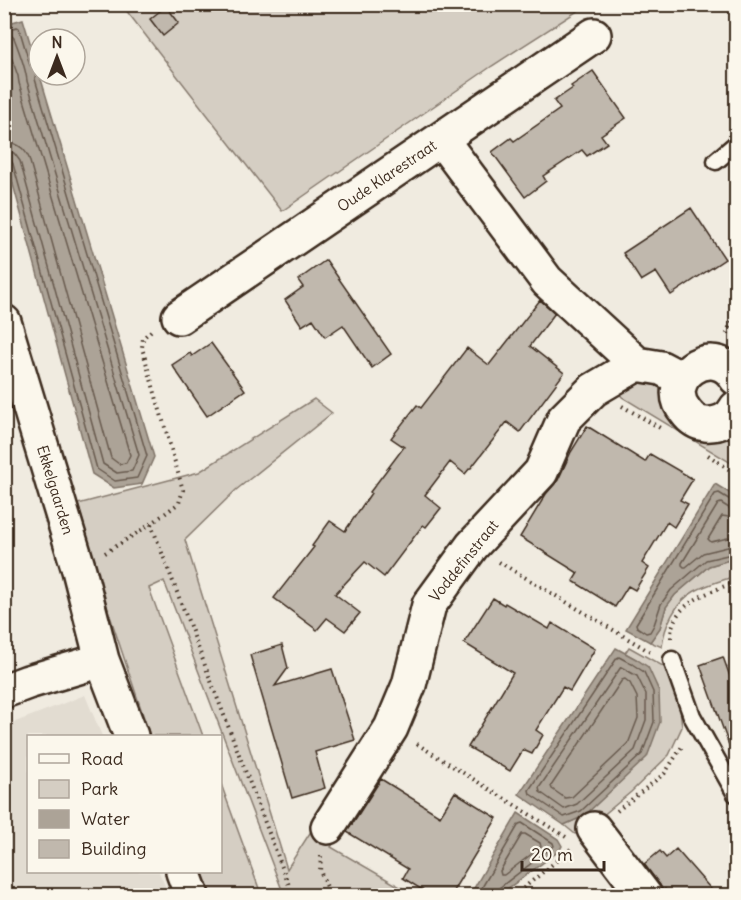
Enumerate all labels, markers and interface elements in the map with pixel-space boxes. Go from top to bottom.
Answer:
north arrow [27,27,87,87]
text: N [51,32,63,52]
street label: Oude Klarestraat [333,135,440,216]
street label: Ekkelgaarden [33,443,78,537]
street label: Voddefinstraat [425,516,502,605]
legend [27,735,222,873]
text: Road [81,747,124,770]
text: Park [81,777,118,800]
text: Water [81,807,131,830]
scale bar [522,834,604,872]
text: Building [81,837,146,860]
text: 20 m [531,843,573,866]

